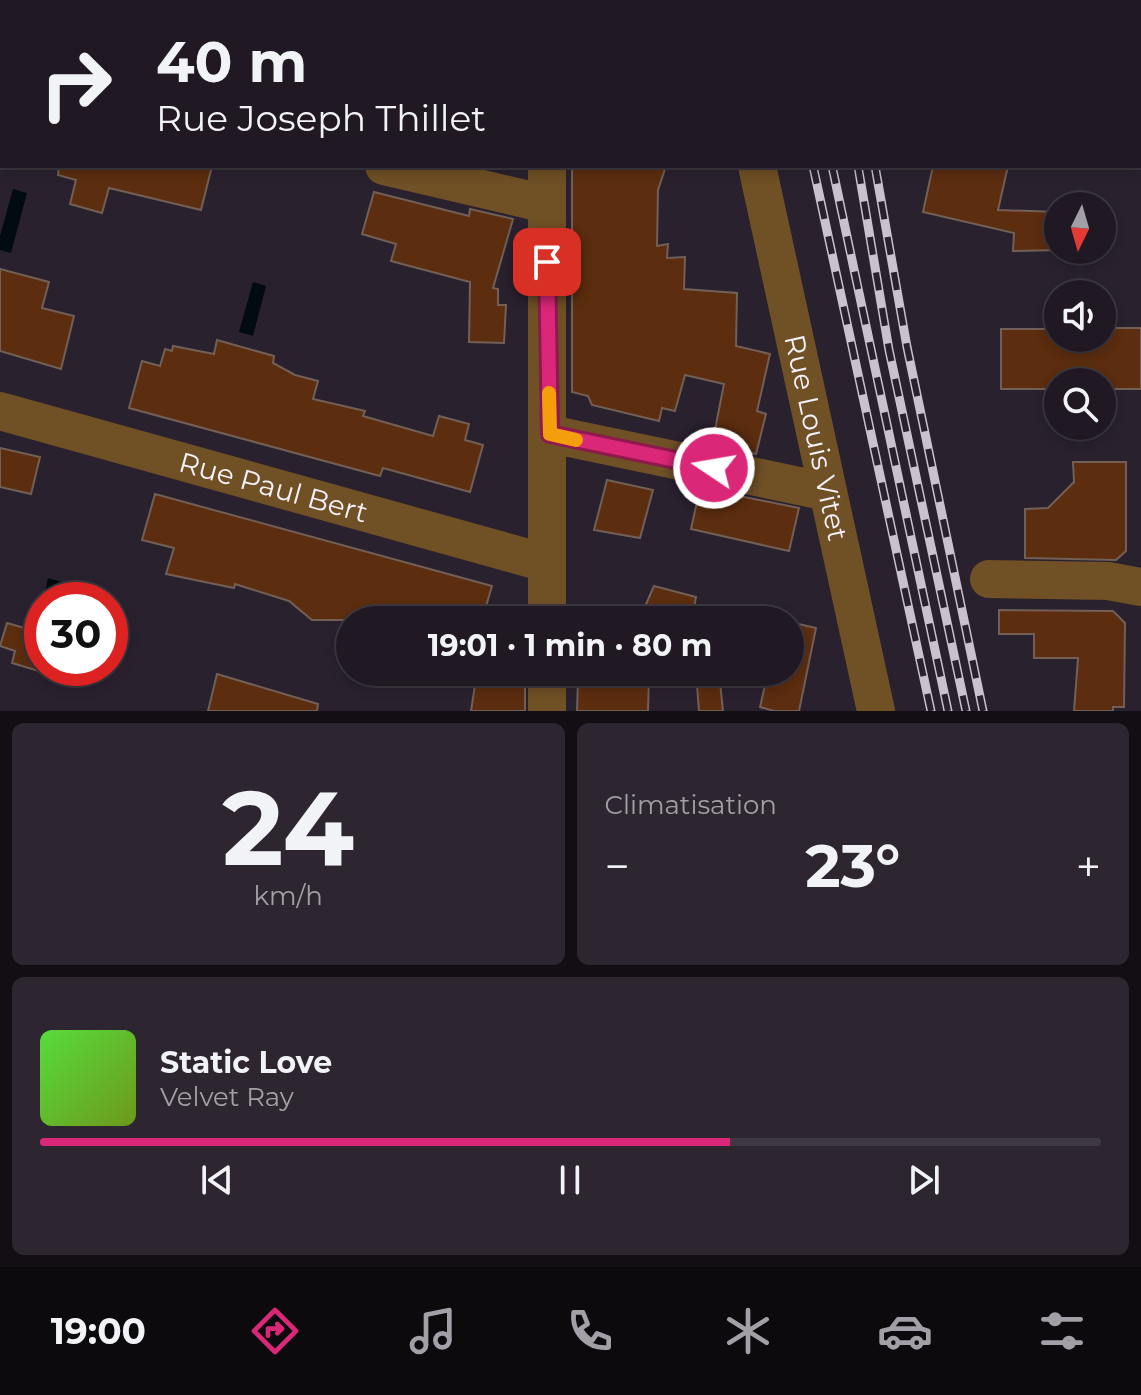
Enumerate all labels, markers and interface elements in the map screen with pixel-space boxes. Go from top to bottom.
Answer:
text: 40 m [156,28,307,96]
icon: right [24,32,128,136]
text: Rue Joseph Thillet [156,96,486,140]
north arrow [1044,192,1116,264]
map controls [1044,192,1116,440]
pin [513,228,581,296]
icon: arrive [525,240,569,284]
button: sound [1044,280,1116,352]
street label: Rue Louis Vitet [777,331,855,544]
button: search [1044,368,1116,440]
position arrow [672,426,756,510]
street label: Rue Paul Bert [175,445,372,530]
speed limit sign: 30 [24,582,128,686]
text: 19:01 · 1 min · 80 m [428,627,712,664]
text: 24 [222,764,354,891]
text: Climatisation [605,789,777,821]
text: 23° [805,829,900,902]
text: − [605,839,630,893]
text: + [1076,839,1101,893]
text: km/h [254,880,323,912]
text: Static Love [160,1044,332,1081]
text: Velvet Ray [160,1081,294,1113]
icon: previous [195,1158,239,1202]
icon: pause [548,1158,592,1202]
icon: next [902,1158,946,1202]
icon: directions [247,1303,303,1359]
icon: music [405,1303,461,1359]
icon: phone [562,1303,618,1359]
icon: climate [720,1303,776,1359]
icon: car [877,1303,933,1359]
icon: filters [1034,1303,1090,1359]
text: 19:00 [51,1309,146,1353]

